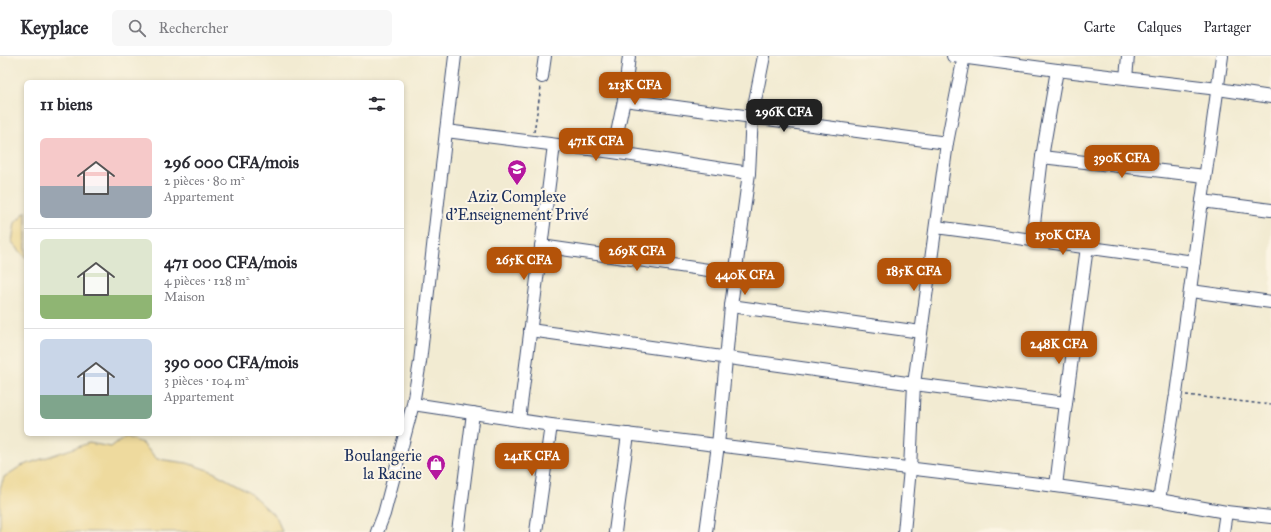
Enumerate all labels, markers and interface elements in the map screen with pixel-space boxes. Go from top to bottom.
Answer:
search box [112,10,392,46]
text: Keyplace [20,16,88,39]
icon: search [126,17,148,39]
text: Rechercher [158,19,228,37]
text: Carte [1084,19,1115,36]
text: Calques [1137,19,1182,36]
text: Partager [1204,19,1251,36]
pin: 213K CFA [594,72,676,106]
text: 213K CFA [608,77,662,93]
icon: filters [366,93,388,115]
text: 11 biens [40,94,92,115]
pin: 296K CFA [743,99,825,133]
text: 296K CFA [755,104,813,120]
pin: 471K CFA [555,128,637,162]
text: 471K CFA [568,133,624,149]
pin: 390K CFA [1081,145,1163,179]
text: 390K CFA [1093,150,1151,166]
text: 296 000 CFA/mois [164,152,299,173]
icon: home [72,154,120,202]
school or university icon: Aziz Complexe d'Enseignement Privé [506,158,528,186]
text: 2 pièces · 80 m² [164,173,245,189]
place label: Aziz Complexe d'Enseignement Privé [446,187,589,225]
text: Appartement [164,189,234,205]
pin: 150K CFA [1022,222,1104,256]
text: 150K CFA [1035,227,1091,243]
pin: 269K CFA [596,238,678,272]
text: 269K CFA [608,243,666,259]
pin: 265K CFA [483,247,565,281]
text: 471 000 CFA/mois [164,252,297,273]
text: 265K CFA [496,252,552,268]
icon: home [72,255,120,303]
pin: 185K CFA [873,258,955,292]
pin: 440K CFA [704,262,786,296]
text: 185K CFA [886,263,942,279]
text: 440K CFA [715,267,775,283]
text: 4 pièces · 128 m² [164,273,250,289]
text: Maison [164,289,205,305]
pin: 248K CFA [1018,331,1100,365]
text: 248K CFA [1030,336,1088,352]
text: 390 000 CFA/mois [164,352,299,373]
icon: home [72,355,120,403]
text: 3 pièces · 104 m² [164,373,249,389]
text: Appartement [164,389,234,405]
pin: 241K CFA [491,443,573,477]
place label: Boulangerie la Racine [344,446,422,483]
text: 241K CFA [504,448,560,464]
shop icon: Boulangerie la Racine [425,453,447,481]

